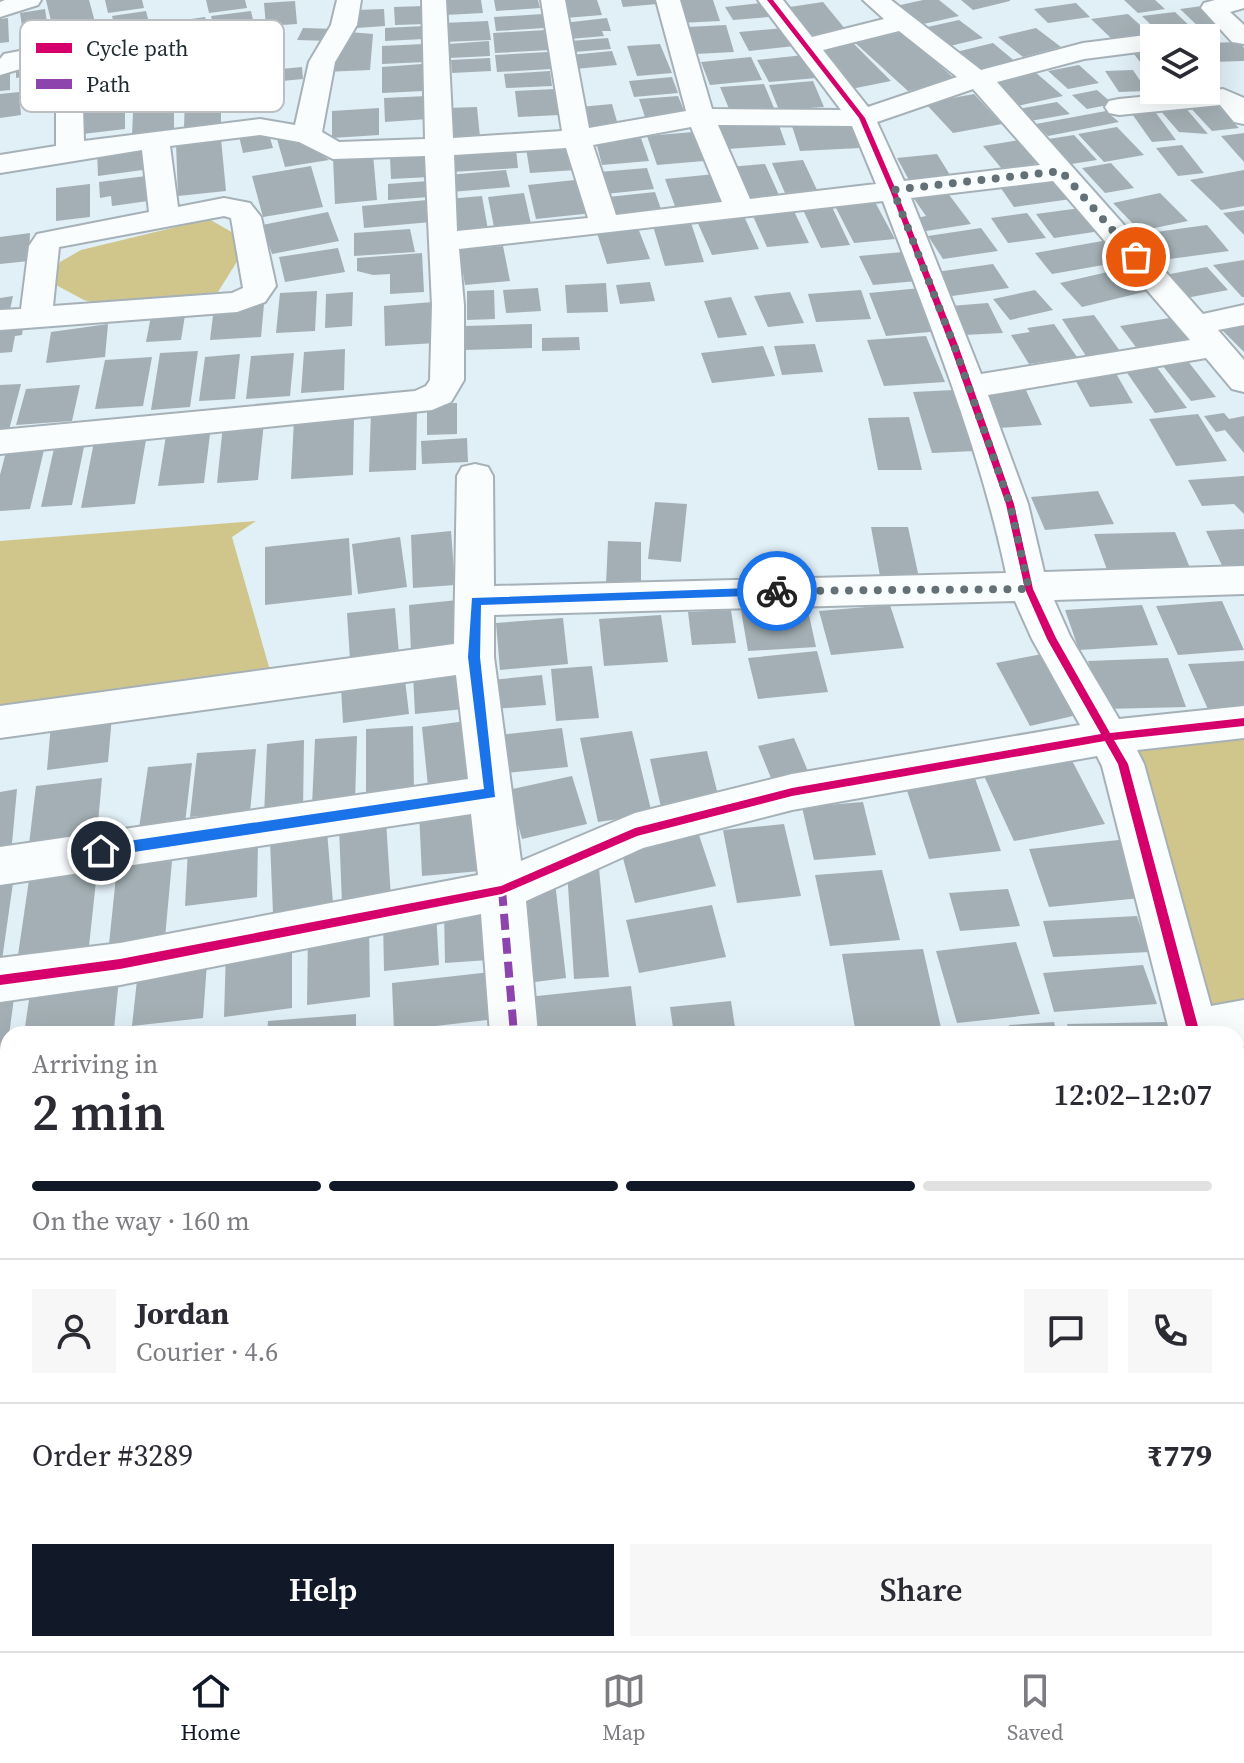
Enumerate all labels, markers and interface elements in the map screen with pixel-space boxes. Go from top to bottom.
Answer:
legend [20,20,284,112]
map controls [1140,24,1220,104]
button: layers [1140,24,1220,104]
text: Cycle path [86,33,189,63]
text: Path [86,69,131,99]
pin [1102,223,1170,291]
icon: bag [1114,235,1158,279]
courier [737,551,817,631]
icon: bike [755,569,799,613]
pin [67,817,135,885]
icon: home [79,829,123,873]
text: Arriving in [32,1046,158,1082]
text: 12:02–12:07 [1053,1074,1212,1115]
text: 2 min [32,1076,165,1147]
text: On the way · 160 m [32,1203,250,1239]
button: person [32,1289,116,1373]
button: chat [1024,1289,1108,1373]
button: phone [1128,1289,1212,1373]
text: Jordan [136,1293,229,1334]
text: Courier · 4.6 [136,1334,278,1370]
text: Order #3289 [32,1435,193,1476]
text: ₹779 [1147,1435,1212,1476]
button: Help [32,1544,614,1636]
button: Share [630,1544,1212,1636]
tab: Home [181,1669,241,1747]
tab: Map [602,1669,646,1747]
tab: Saved [1007,1669,1063,1747]

